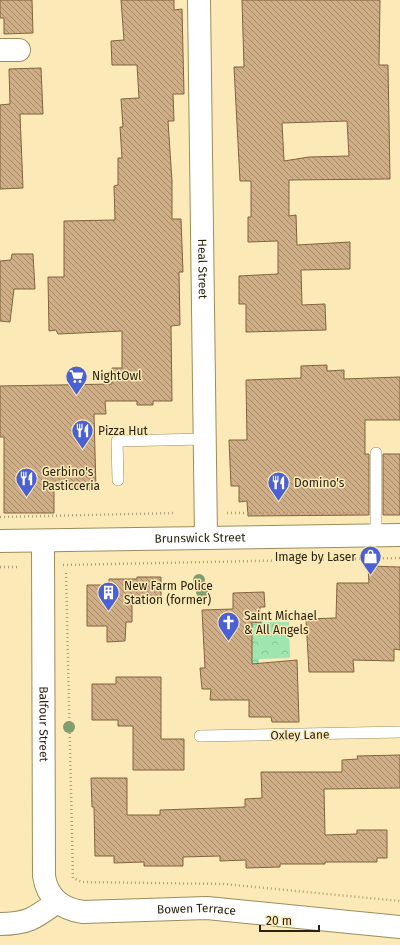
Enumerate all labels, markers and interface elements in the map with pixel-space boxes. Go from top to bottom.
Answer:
street label: Heal Street [195,239,210,300]
supermarket icon: NightOwl [64,363,90,396]
place label: NightOwl [92,369,142,383]
restaurant icon: Pizza Hut [70,418,96,451]
place label: Pizza Hut [98,424,149,438]
place label: Gerbino's Pasticceria [42,465,100,493]
restaurant icon: Gerbino's Pasticceria [14,466,40,499]
restaurant icon: Domino's [266,470,292,503]
place label: Domino's [294,476,345,490]
street label: Brunswick Street [154,530,246,546]
shop icon: Image by Laser [358,544,384,577]
place label: Image by Laser [275,550,356,564]
place label: New Farm Police Station (former) [124,579,213,607]
building icon: New Farm Police Station (former) [96,580,122,613]
place label: Saint Michael & All Angels [244,609,318,637]
church icon: Saint Michael & All Angels [215,610,241,643]
street label: Balfour Street [36,686,51,762]
street label: Oxley Lane [270,727,330,743]
street label: Bowen Terrace [157,901,237,918]
scale bar [260,907,319,933]
text: 20 m [266,914,292,928]

